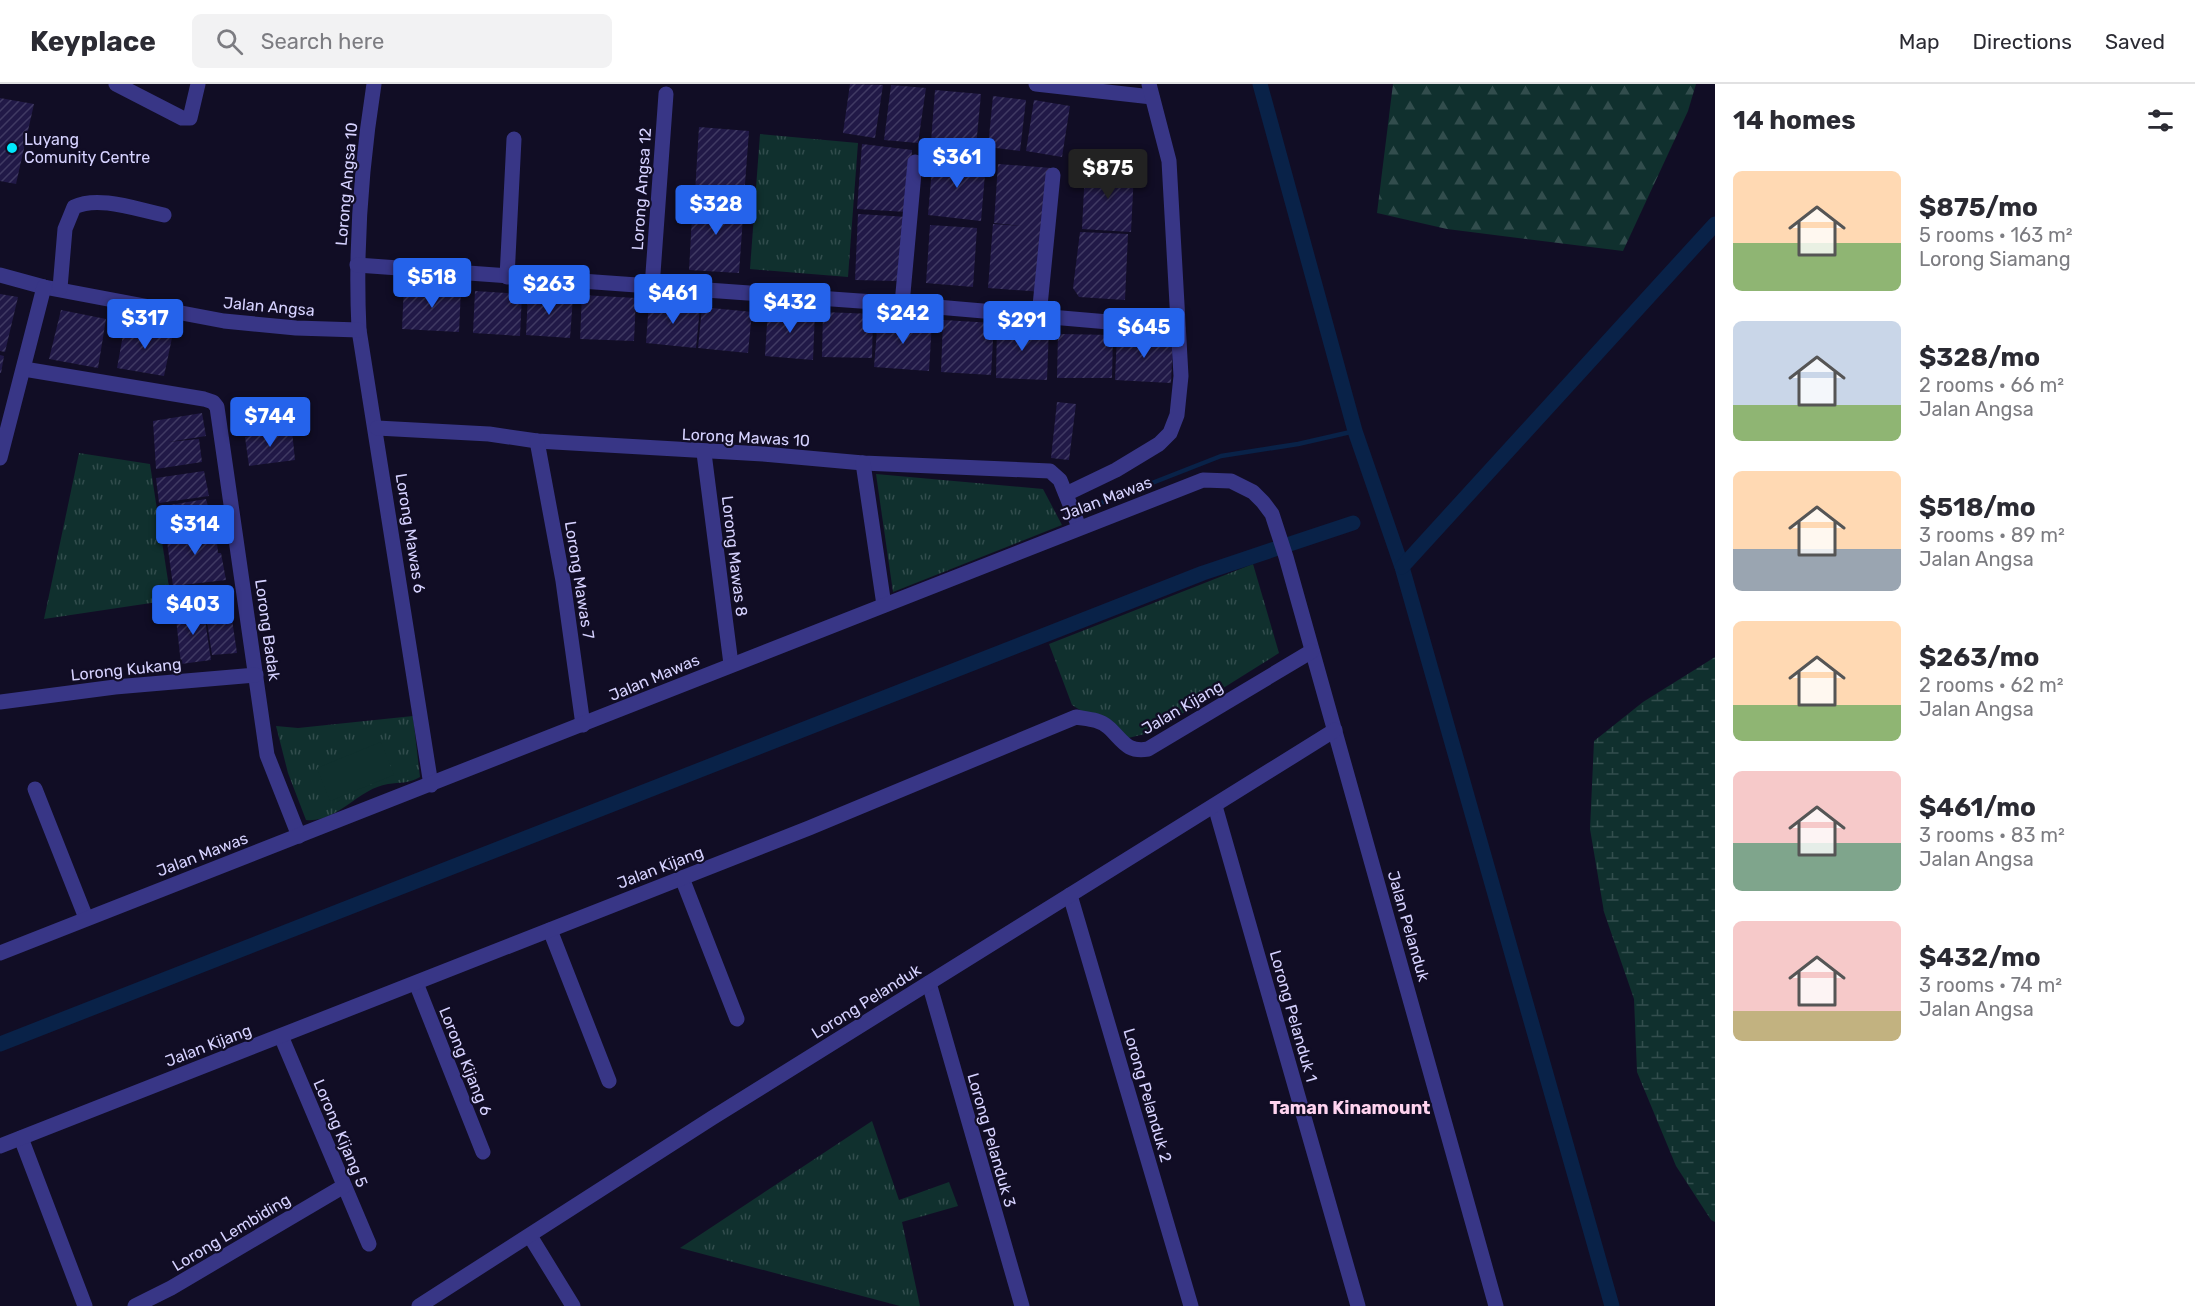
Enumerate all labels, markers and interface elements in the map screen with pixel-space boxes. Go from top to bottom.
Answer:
search box [192,14,612,68]
text: Keyplace [30,25,156,58]
icon: search [213,25,246,58]
text: Search here [261,28,384,55]
text: Map [1899,29,1940,54]
text: Directions [1973,29,2072,54]
text: Saved [2105,29,2165,54]
icon: filters [2144,104,2177,137]
text: 14 homes [1733,105,1856,136]
street label: Lorong Angsa 10 [332,122,361,247]
street label: Lorong Angsa 12 [628,127,655,251]
place label: Luyang Comunity Centre [24,130,150,167]
pin: $361 [921,138,993,189]
marker: Luyang Comunity Centre [5,141,19,155]
text: $361 [932,145,982,169]
pin: $875 [1072,149,1144,200]
text: $875 [1082,156,1134,180]
pin: $328 [680,185,752,236]
text: $328 [689,192,743,216]
text: $875/mo [1919,192,2038,223]
icon: home [1781,195,1853,267]
text: 5 rooms · 163 m² [1919,223,2073,247]
text: Lorong Siamang [1919,247,2071,271]
pin: $518 [396,258,468,309]
text: $518 [407,265,457,289]
pin: $263 [513,265,585,316]
text: $263 [523,272,575,296]
pin: $461 [637,274,709,325]
text: $461 [648,281,698,305]
pin: $432 [754,283,826,334]
text: $432 [763,290,817,314]
street label: Jalan Angsa [222,293,316,320]
pin: $242 [867,294,939,345]
pin: $317 [109,299,181,350]
text: $242 [877,301,929,325]
pin: $291 [986,301,1058,352]
text: $317 [121,306,169,330]
text: $291 [997,308,1047,332]
pin: $645 [1108,308,1180,359]
text: $645 [1118,315,1170,339]
text: $328/mo [1919,342,2040,373]
icon: home [1781,345,1853,417]
text: 2 rooms · 66 m² [1919,373,2064,397]
pin: $744 [234,397,306,448]
text: Jalan Angsa [1919,397,2034,421]
text: $744 [244,404,296,428]
street label: Lorong Mawas 10 [681,425,811,450]
street label: Lorong Mawas 6 [392,472,429,595]
street label: Jalan Mawas [1058,472,1155,525]
text: $518/mo [1919,492,2036,523]
street label: Lorong Mawas 8 [718,495,751,618]
icon: home [1781,495,1853,567]
pin: $314 [159,505,231,556]
text: $314 [170,512,220,536]
street label: Lorong Mawas 7 [561,520,598,641]
text: 3 rooms · 89 m² [1919,523,2065,547]
text: Jalan Angsa [1919,547,2034,571]
street label: Lorong Badak [251,578,284,683]
pin: $403 [157,585,229,636]
text: $403 [166,592,220,616]
text: $263/mo [1919,642,2039,673]
icon: home [1781,645,1853,717]
street label: Jalan Mawas [606,650,702,705]
street label: Lorong Kukang [70,654,182,685]
text: 2 rooms · 62 m² [1919,673,2064,697]
street label: Jalan Kijang [1138,676,1226,738]
text: Jalan Angsa [1919,697,2034,721]
text: $461/mo [1919,792,2036,823]
icon: home [1781,795,1853,867]
text: 3 rooms · 83 m² [1919,823,2065,847]
street label: Jalan Mawas [154,828,251,881]
street label: Jalan Kijang [614,842,706,893]
text: Jalan Angsa [1919,847,2034,871]
street label: Jalan Pelanduk [1384,869,1434,984]
text: $432/mo [1919,942,2041,973]
icon: home [1781,945,1853,1017]
street label: Lorong Pelanduk 1 [1266,948,1321,1084]
street label: Lorong Pelanduk [808,960,925,1043]
text: 3 rooms · 74 m² [1919,973,2062,997]
text: Jalan Angsa [1919,997,2034,1021]
street label: Lorong Kijang 6 [435,1004,496,1119]
street label: Jalan Kijang [162,1020,254,1071]
street label: Lorong Pelanduk 2 [1119,1026,1176,1164]
street label: Lorong Pelanduk 3 [963,1071,1020,1209]
street label: Lorong Kijang 5 [309,1076,372,1190]
district label: Taman Kinamount [1269,1097,1431,1119]
street label: Lorong Lembiding [169,1190,294,1275]

